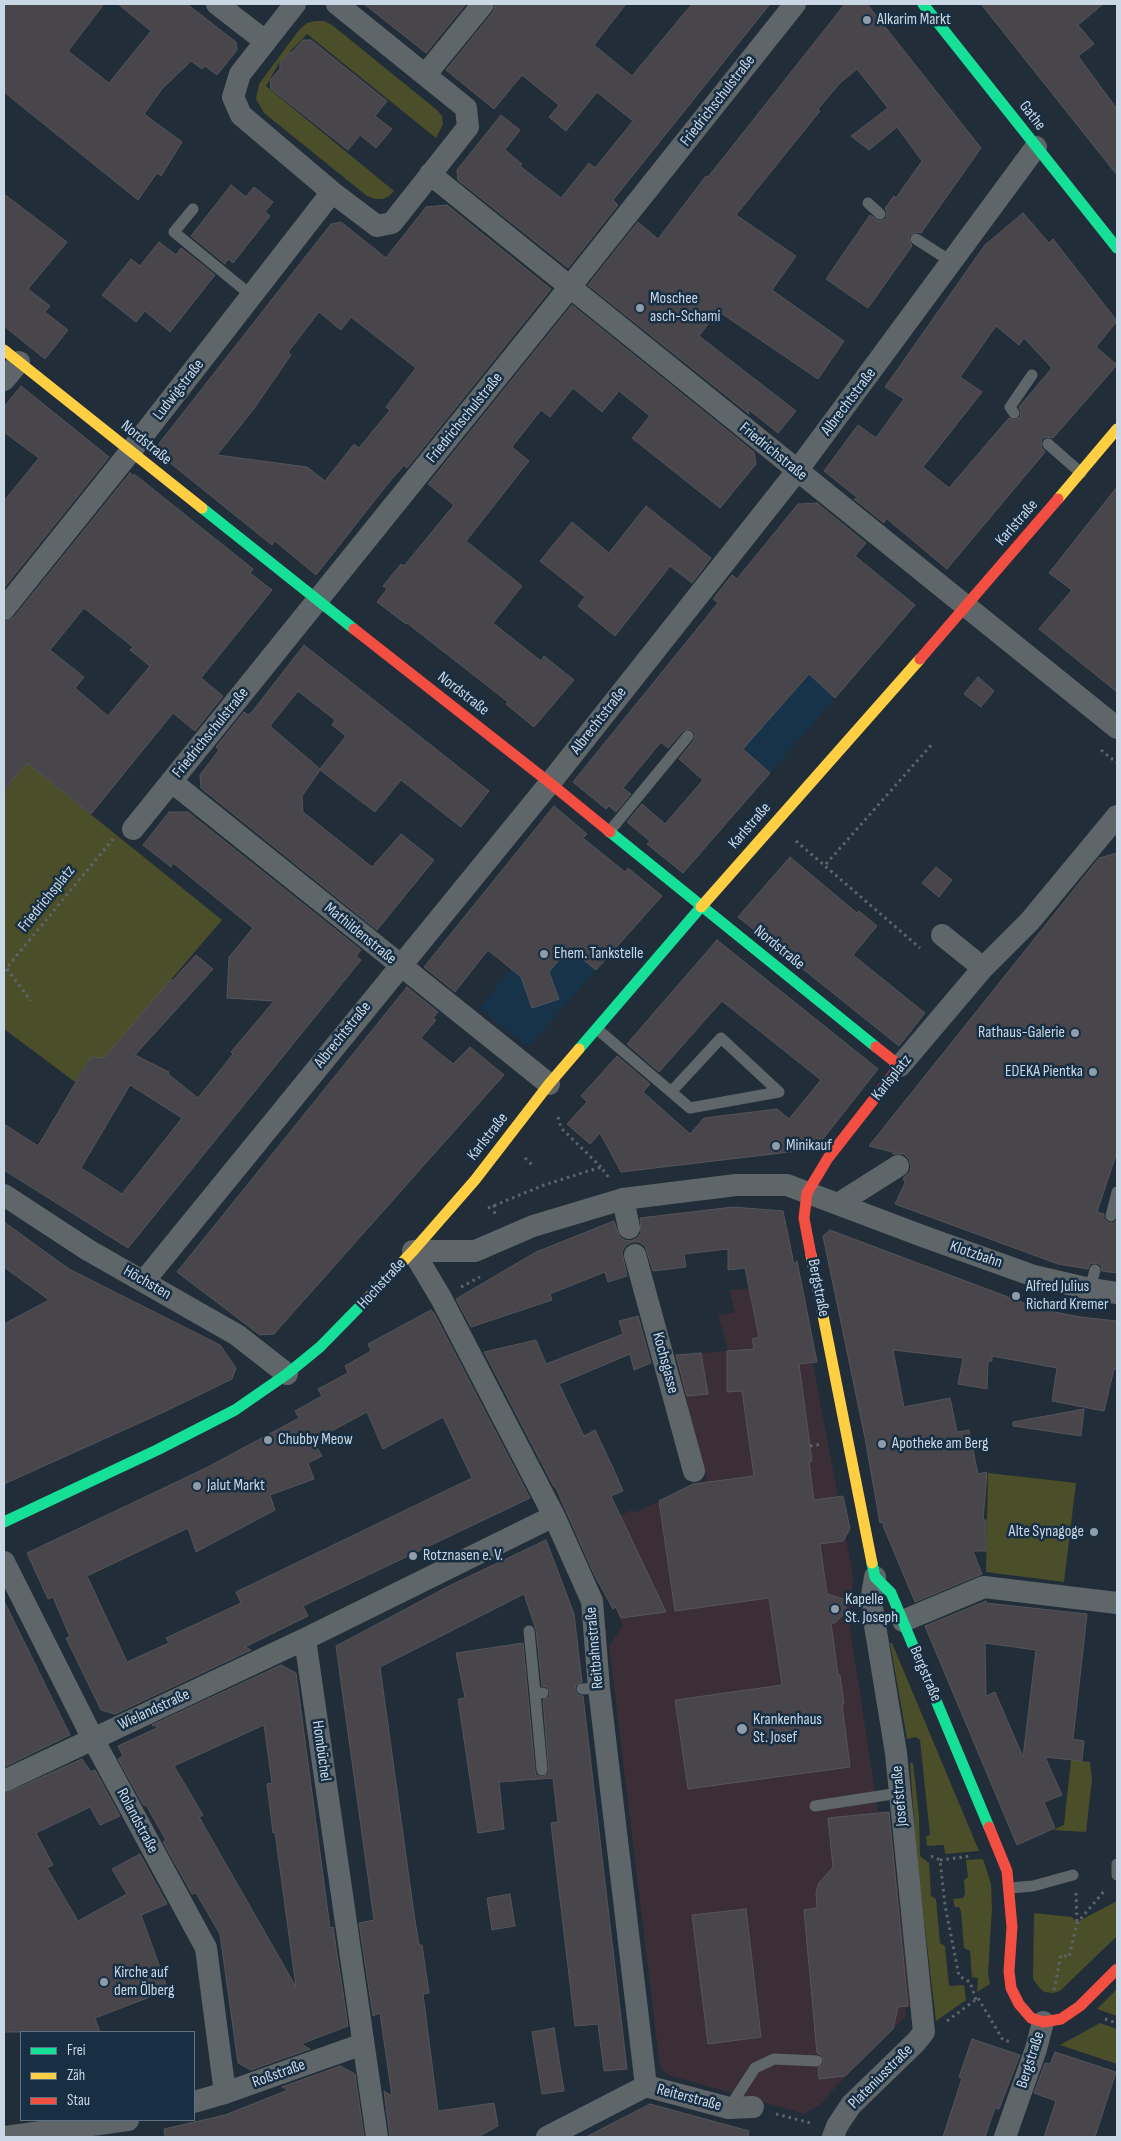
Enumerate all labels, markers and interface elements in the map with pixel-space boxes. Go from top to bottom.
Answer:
place label: Alkarim Markt [877,10,951,30]
marker: Alkarim Markt [861,14,873,26]
street label: Friedrichschulstraße [676,52,760,150]
street label: Gathe [1015,97,1049,135]
place label: Moschee asch-Schami [650,289,720,327]
marker: Moschee asch-Schami [634,302,646,314]
street label: Ludwigstraße [149,356,209,424]
street label: Albrechtstraße [817,364,881,440]
street label: Friedrichschulstraße [423,369,507,467]
street label: Nordstraße [117,417,175,469]
street label: Friedrichstraße [735,419,811,485]
street label: Karlstraße [992,496,1042,550]
street label: Nordstraße [433,668,493,720]
street label: Friedrichschulstraße [169,684,253,782]
street label: Albrechtstraße [567,684,631,758]
street label: Karlstraße [725,799,775,853]
street label: Friedrichsplatz [14,862,80,936]
street label: Mathildenstraße [320,899,400,969]
street label: Nordstraße [750,922,808,974]
place label: Ehem. Tankstelle [554,944,643,964]
marker: Ehem. Tankstelle [538,948,550,960]
street label: Albrechtstraße [310,998,376,1072]
place label: Rathaus-Galerie [978,1023,1065,1043]
marker: Rathaus-Galerie [1069,1027,1081,1039]
street label: Karlsplatz [868,1051,916,1105]
place label: EDEKA Pientka [1005,1062,1083,1082]
marker: EDEKA Pientka [1087,1066,1099,1078]
street label: Karlstraße [463,1109,513,1165]
place label: Minikauf [786,1136,832,1156]
marker: Minikauf [770,1140,782,1152]
street label: Klotzbahn [947,1237,1005,1273]
street label: Hochstraße [354,1255,410,1313]
street label: Bergstraße [803,1258,833,1318]
street label: Höchsten [120,1262,174,1304]
place label: Alfred Julius Richard Kremer [1026,1277,1109,1315]
marker: Alfred Julius Richard Kremer [1010,1290,1022,1302]
street label: Kochsgasse [648,1330,682,1396]
place label: Chubby Meow [278,1430,353,1450]
marker: Chubby Meow [262,1434,274,1446]
place label: Apotheke am Berg [892,1434,988,1454]
marker: Apotheke am Berg [876,1438,888,1450]
place label: Jalut Markt [207,1476,265,1496]
marker: Jalut Markt [191,1480,203,1492]
place label: Alte Synagoge [1009,1522,1084,1542]
marker: Alte Synagoge [1088,1526,1100,1538]
place label: Rotznasen e. V. [423,1546,503,1566]
marker: Rotznasen e. V. [407,1550,419,1562]
place label: Kapelle St. Joseph [845,1590,898,1628]
marker: Kapelle St. Joseph [829,1603,841,1615]
street label: Reitbahnstraße [582,1606,608,1690]
street label: Bergstraße [905,1643,945,1705]
street label: Wielandstraße [115,1685,193,1735]
place label: Krankenhaus St. Josef [753,1710,822,1748]
street label: Hombüchel [307,1719,335,1783]
marker: Krankenhaus St. Josef [735,1722,749,1736]
street label: Josefstraße [888,1765,912,1827]
street label: Rolandstraße [112,1785,162,1857]
place label: Kirche auf dem Ölberg [114,1963,174,2001]
marker: Kirche auf dem Ölberg [98,1976,110,1988]
street label: Bergstraße [1013,2029,1049,2091]
legend [20,2031,195,2121]
text: Frei [67,2041,86,2060]
street label: Plateniusstraße [845,2041,917,2113]
street label: Roßstraße [250,2056,308,2092]
text: Zäh [67,2066,85,2085]
street label: Reiterstraße [654,2080,724,2116]
text: Stau [67,2091,90,2110]

